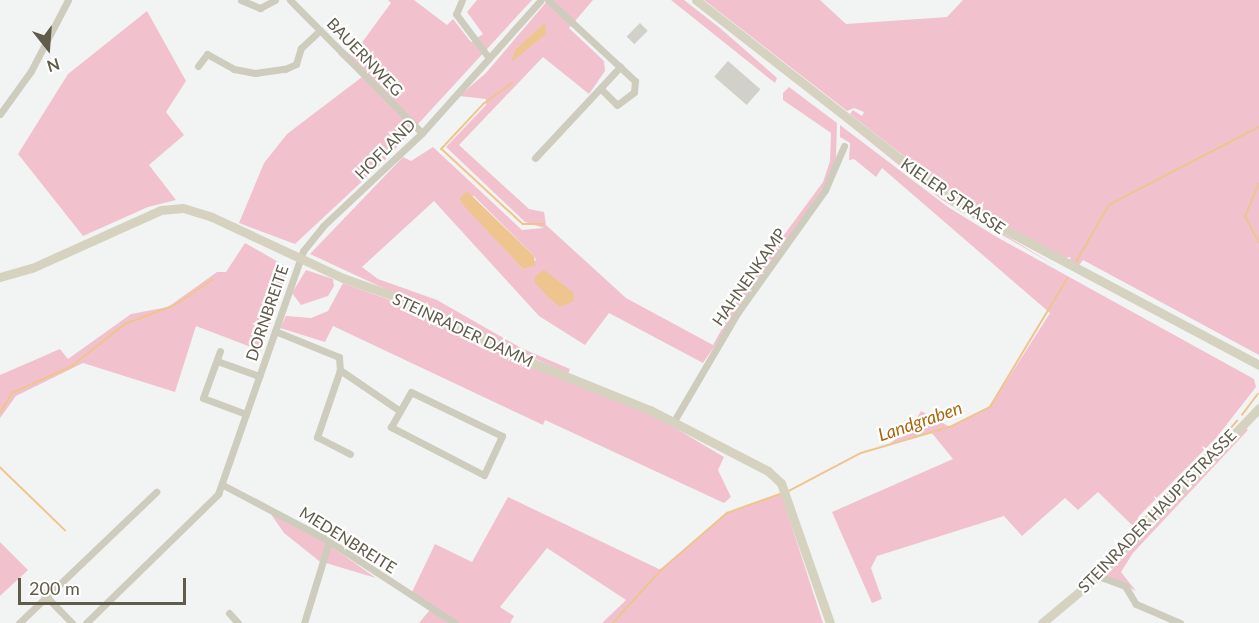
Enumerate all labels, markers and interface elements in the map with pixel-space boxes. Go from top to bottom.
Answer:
street label: BAUERNWEG [323,14,407,100]
north arrow [18,18,78,78]
text: N [45,55,62,77]
street label: HOFLAND [351,115,419,183]
street label: KIELER STRASSE [897,154,1009,238]
street label: HAHNENKAMP [708,224,790,330]
street label: DORNBREITE [242,263,292,363]
street label: STEINRADER DAMM [390,289,536,371]
water label: Landgraben [875,397,965,445]
street label: STEINRADER HAUPTSTRASSE [1074,425,1240,597]
street label: MEDENBREITE [296,503,400,577]
scale bar [21,566,189,604]
text: 200 m [29,577,80,599]

